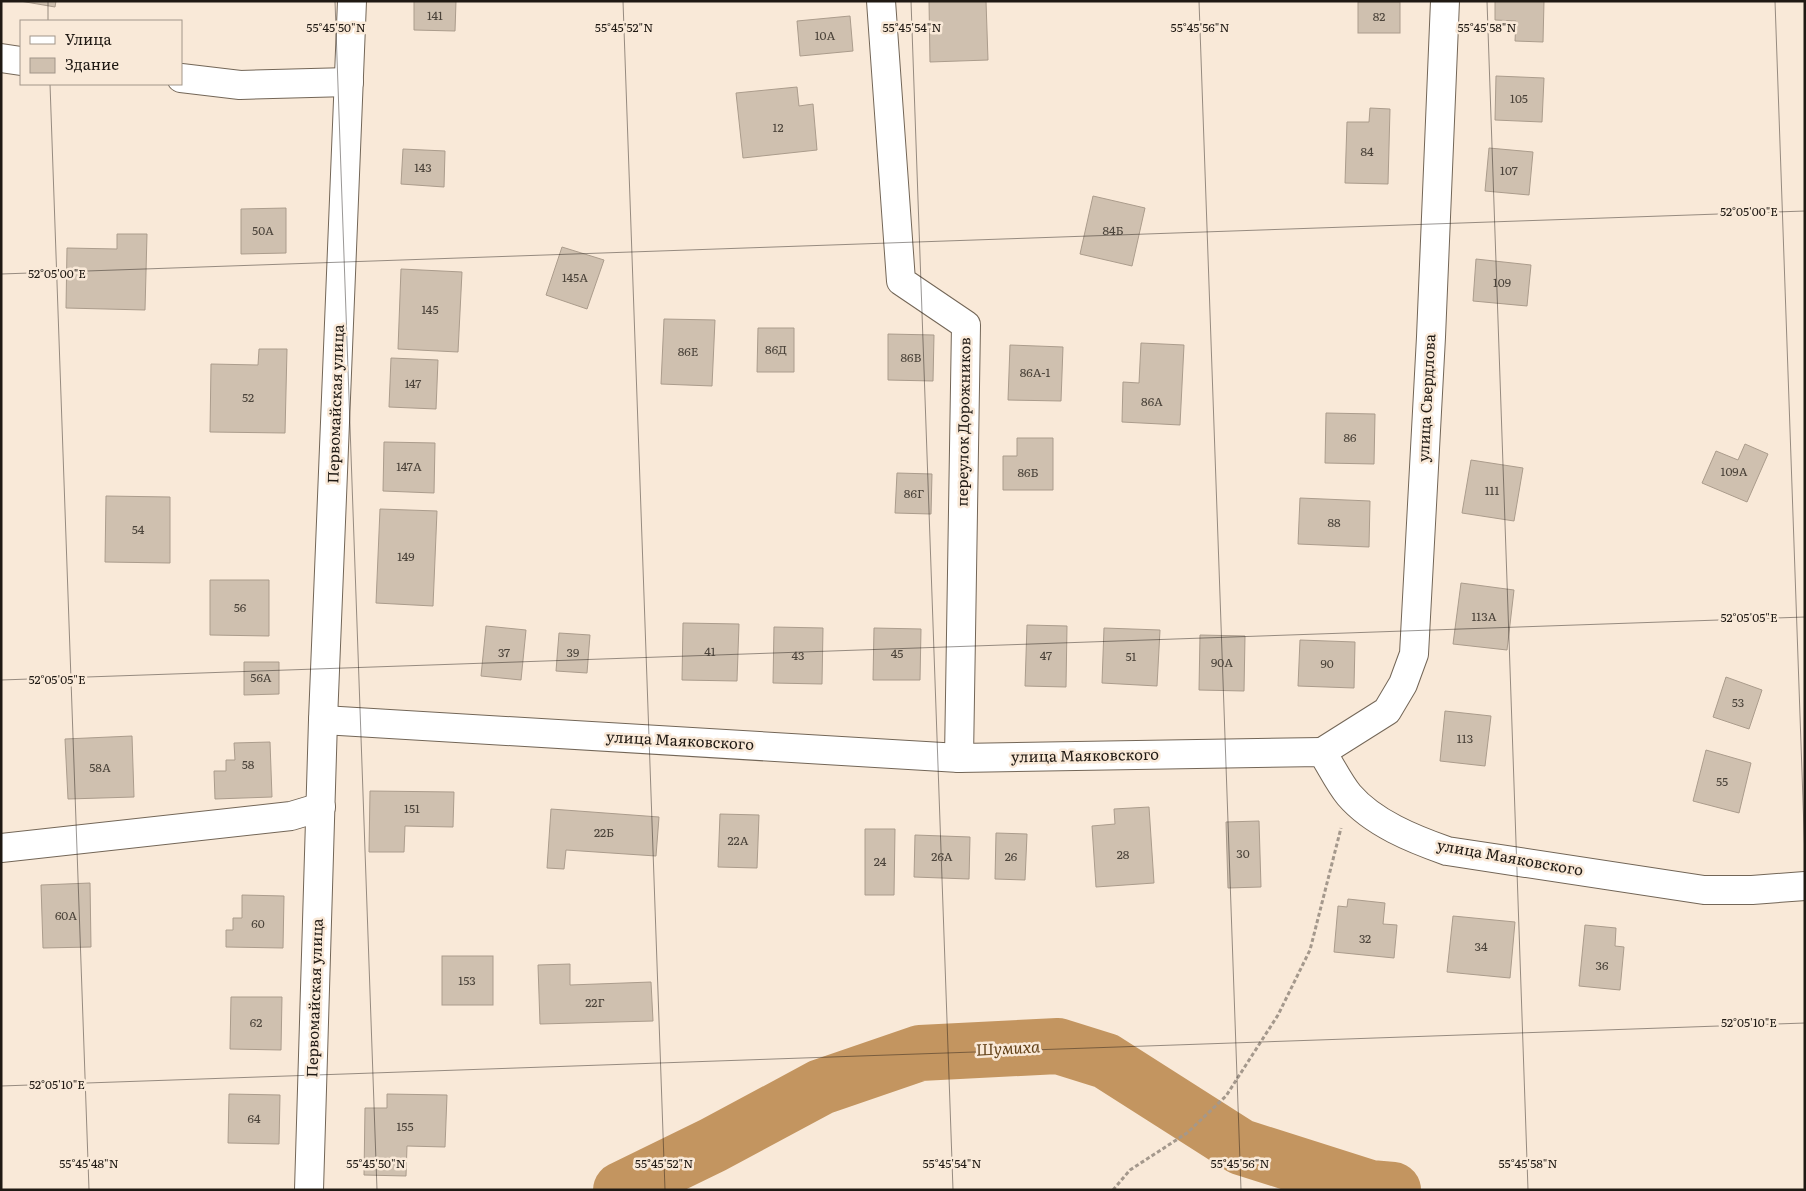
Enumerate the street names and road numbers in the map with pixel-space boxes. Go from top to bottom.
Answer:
street label: Первомайская улица [320,323,349,484]
street label: улица Свердлова [1411,332,1440,463]
street label: переулок Дорожников [950,337,975,507]
street label: улица Маяковского [606,724,755,755]
street label: улица Маяковского [1011,742,1159,767]
street label: улица Маяковского [1435,832,1585,881]
street label: Первомайская улица [299,917,328,1078]

